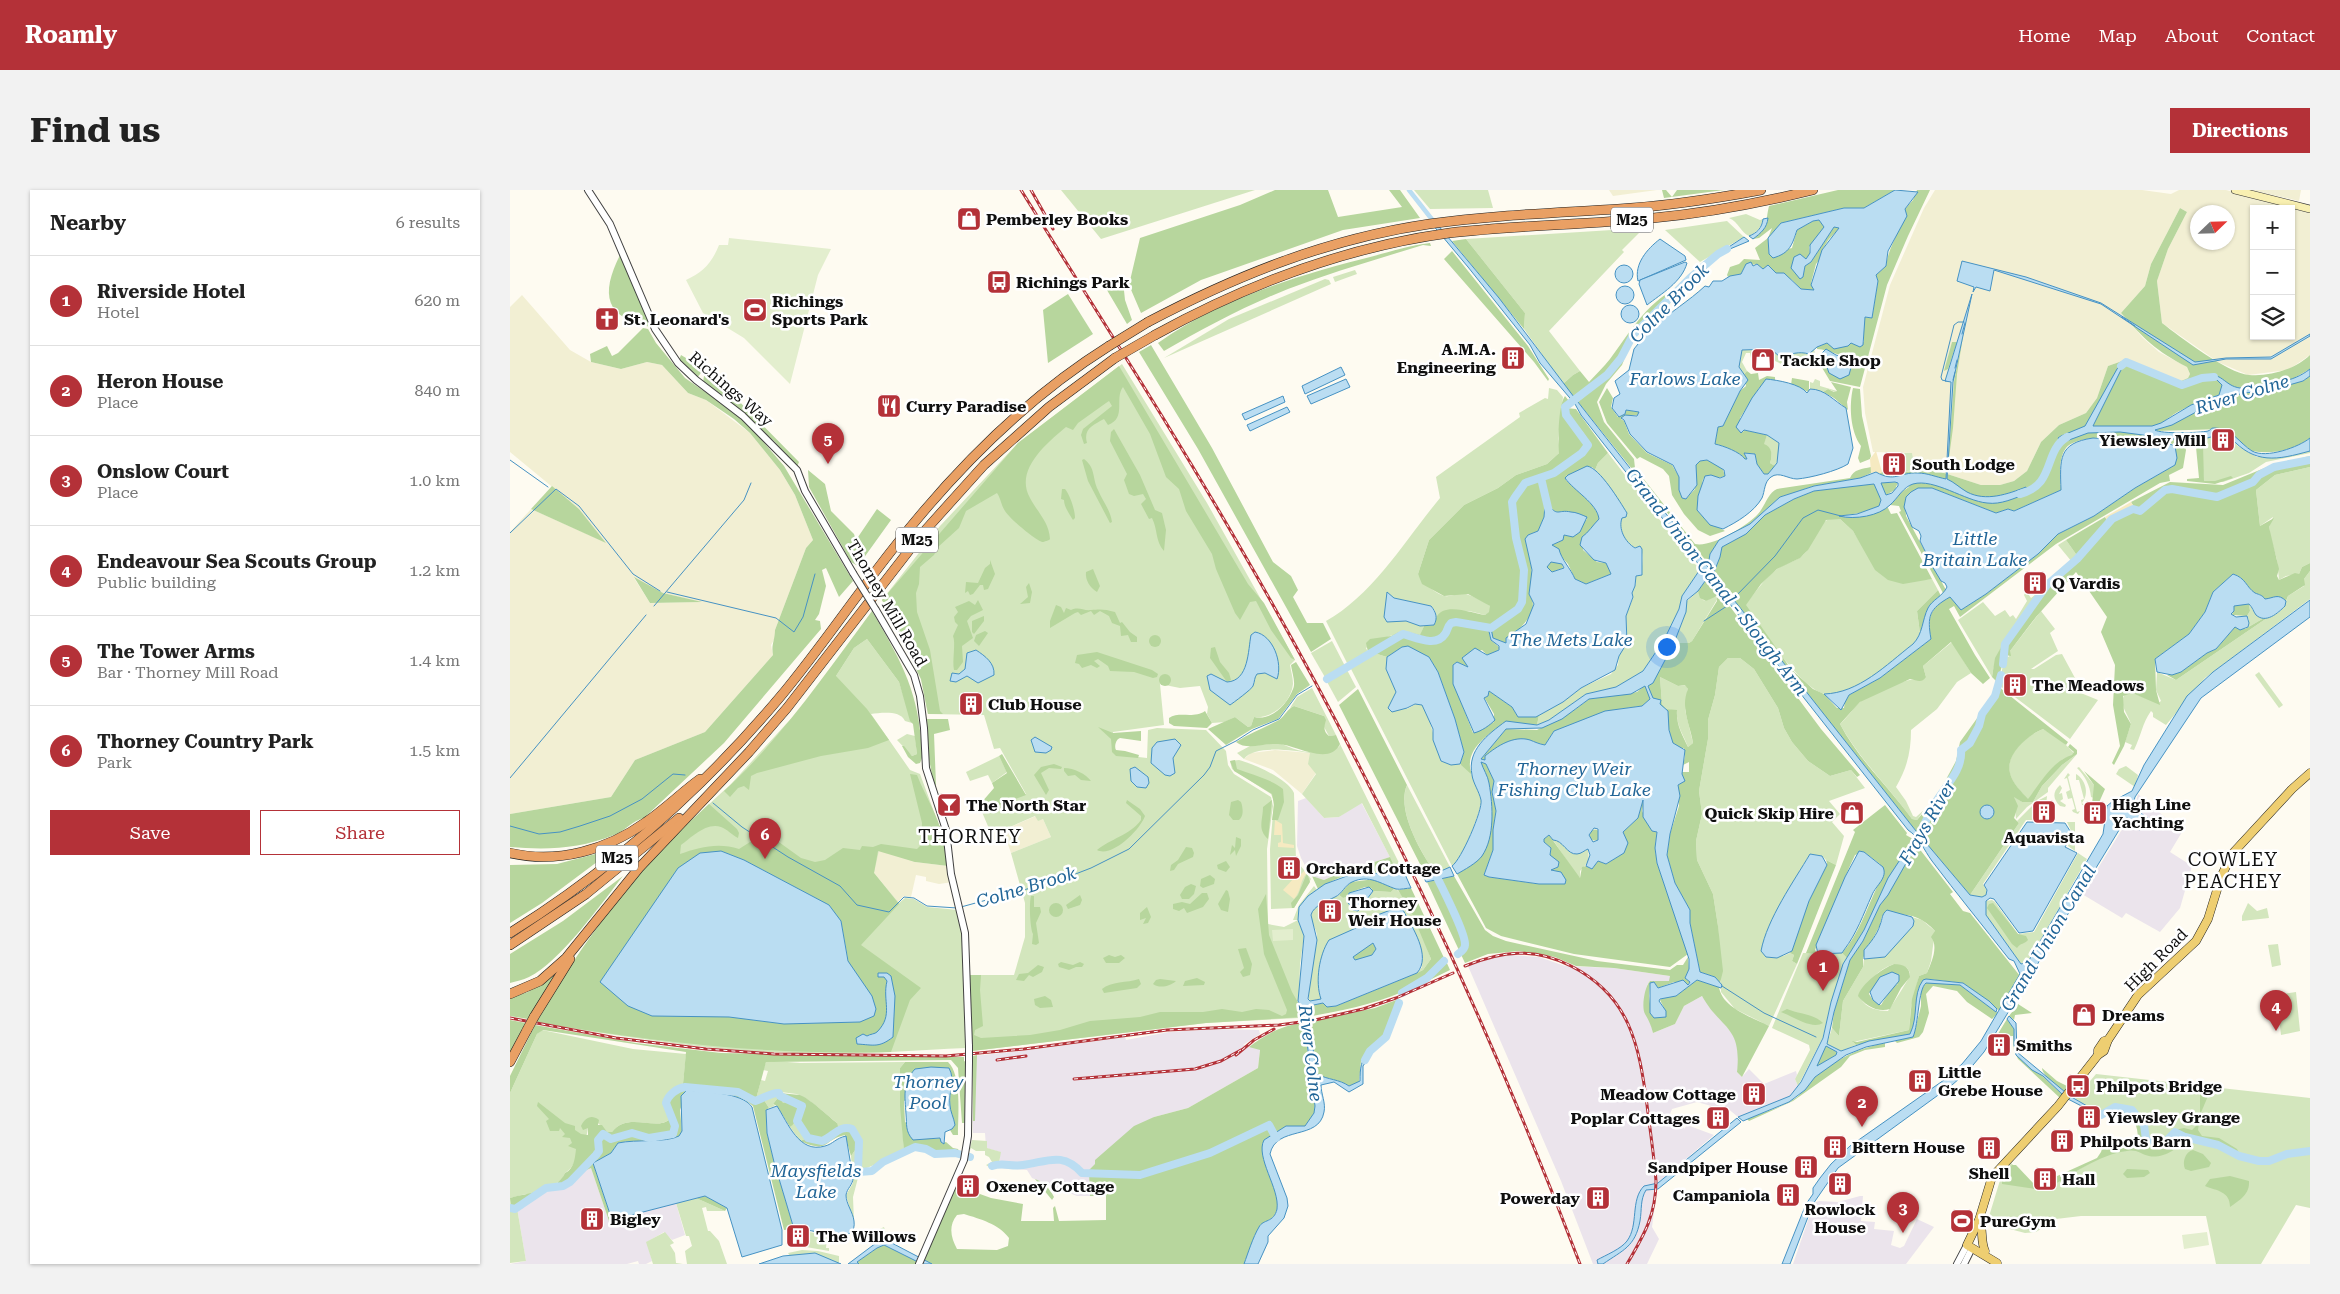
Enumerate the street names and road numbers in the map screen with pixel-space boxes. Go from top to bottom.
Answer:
road number: M25 [1611,208,1653,232]
street label: Richings Way [685,347,777,431]
road number: M25 [896,528,938,552]
street label: Thorney Mill Road [843,536,931,670]
road number: M25 [596,846,638,870]
street label: High Road [2121,925,2191,995]

